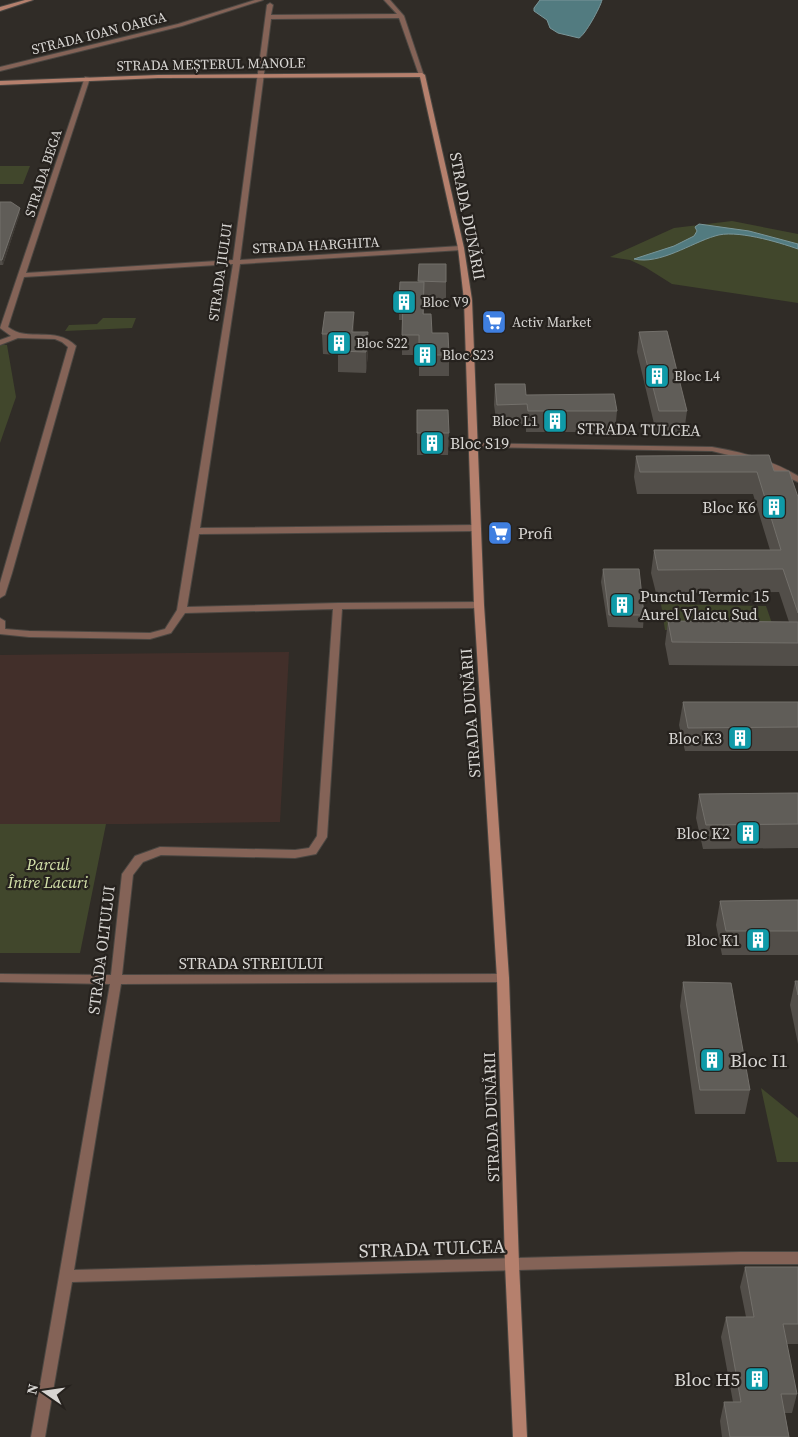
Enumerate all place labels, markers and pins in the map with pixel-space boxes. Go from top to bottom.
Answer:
building icon: Bloc V9 [391,289,417,315]
place label: Bloc V9 [422,292,469,312]
supermarket icon: Activ Market [481,309,507,335]
place label: Activ Market [512,312,591,332]
building icon: Bloc S22 [326,330,352,356]
place label: Bloc S22 [356,333,408,353]
building icon: Bloc S23 [412,342,438,368]
place label: Bloc S23 [442,345,494,365]
building icon: Bloc L4 [644,363,670,389]
place label: Bloc L4 [674,366,720,386]
building icon: Bloc L1 [542,408,568,434]
place label: Bloc L1 [492,411,538,431]
building icon: Bloc S19 [419,430,445,456]
place label: Bloc S19 [450,432,509,454]
building icon: Bloc K6 [761,494,787,520]
place label: Bloc K6 [702,496,756,518]
supermarket icon: Profi [487,520,513,546]
place label: Profi [518,522,553,544]
place label: Punctul Termic 15 Aurel Vlaicu Sud [640,585,769,625]
building icon: Punctul Termic 15 Aurel Vlaicu Sud [609,592,635,618]
building icon: Bloc K3 [727,725,753,751]
place label: Bloc K3 [668,727,722,749]
building icon: Bloc K2 [735,820,761,846]
place label: Bloc K2 [676,822,730,844]
building icon: Bloc K1 [745,927,771,953]
place label: Bloc K1 [686,929,740,951]
building icon: Bloc I1 [699,1047,725,1073]
place label: Bloc I1 [730,1047,788,1073]
place label: Bloc H5 [674,1366,740,1392]
building icon: Bloc H5 [744,1366,770,1392]

